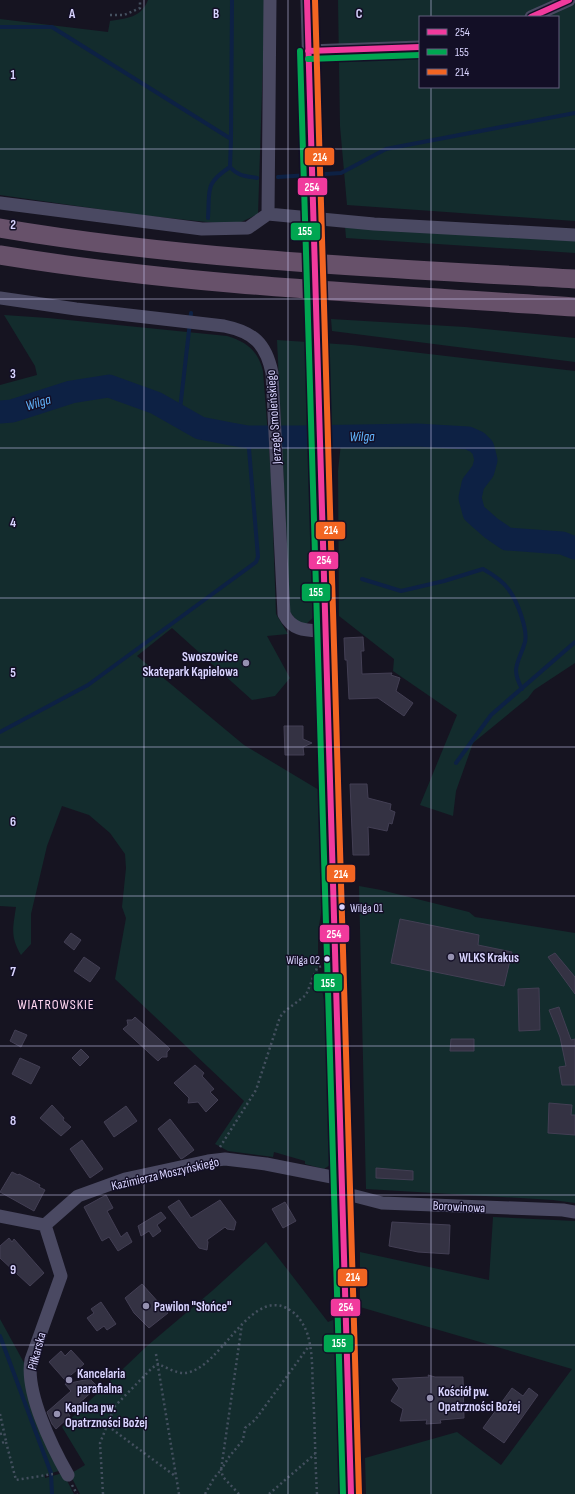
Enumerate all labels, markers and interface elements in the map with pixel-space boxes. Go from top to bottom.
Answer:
text: A [68,6,76,22]
text: B [213,6,219,22]
text: C [356,6,363,22]
legend [419,16,559,88]
text: 254 [455,25,470,40]
text: 155 [455,45,469,60]
text: 214 [455,65,469,80]
text: 1 [10,67,16,83]
line badge: 214 [304,147,335,166]
text: 214 [313,151,327,164]
line badge: 254 [297,177,328,196]
text: 254 [305,181,319,194]
text: 2 [10,217,16,233]
line badge: 155 [290,222,321,241]
text: 155 [298,225,312,238]
text: 3 [10,366,16,382]
street label: Jerzego Smoleńskiego [263,369,285,466]
water label: Wilga [24,391,53,414]
water label: Wilga [349,428,375,445]
text: 4 [10,515,16,531]
line badge: 214 [315,521,346,540]
text: 214 [324,524,338,537]
line badge: 254 [308,551,339,570]
text: 254 [317,554,331,567]
line badge: 155 [301,583,331,602]
text: 155 [309,586,323,599]
place label: Swoszowice Skatepark Kąpielowa [142,649,238,680]
marker: Swoszowice Skatepark Kąpielowa [241,658,251,668]
text: 5 [10,665,16,681]
text: 6 [10,814,16,830]
line badge: 214 [326,864,356,883]
text: 214 [334,868,348,881]
place label: Wilga 01 [350,901,384,916]
marker: Wilga 01 [337,902,347,912]
line badge: 254 [319,924,350,943]
text: 254 [327,928,341,941]
place label: WLKS Krakus [459,950,519,966]
marker: WLKS Krakus [446,952,456,962]
place label: Wilga 02 [286,953,320,968]
marker: Wilga 02 [322,954,332,964]
text: 7 [10,964,16,980]
line badge: 155 [313,973,343,992]
text: 155 [321,977,335,990]
district label: WIATROWSKIE [17,996,95,1013]
text: 8 [10,1113,16,1129]
street label: Kazimierza Moszyńskiego [110,1154,221,1194]
street label: Borowinowa [432,1198,486,1216]
text: 9 [10,1262,16,1278]
line badge: 214 [337,1268,368,1287]
text: 214 [346,1271,360,1284]
line badge: 254 [330,1298,361,1317]
place label: Pawilon "Słońce" [154,1299,232,1315]
marker: Pawilon "Słońce" [141,1301,151,1311]
text: 254 [339,1301,353,1314]
street label: Piłkarska [24,1331,50,1372]
line badge: 155 [323,1334,354,1353]
text: 155 [332,1337,346,1350]
place label: Kancelaria parafialna [77,1366,125,1397]
marker: Kancelaria parafialna [64,1375,74,1385]
place label: Kościół pw. Opatrzności Bożej [438,1384,521,1415]
marker: Kościół pw. Opatrzności Bożej [425,1393,435,1403]
place label: Kaplica pw. Opatrzności Bożej [65,1400,148,1431]
marker: Kaplica pw. Opatrzności Bożej [52,1409,62,1419]

